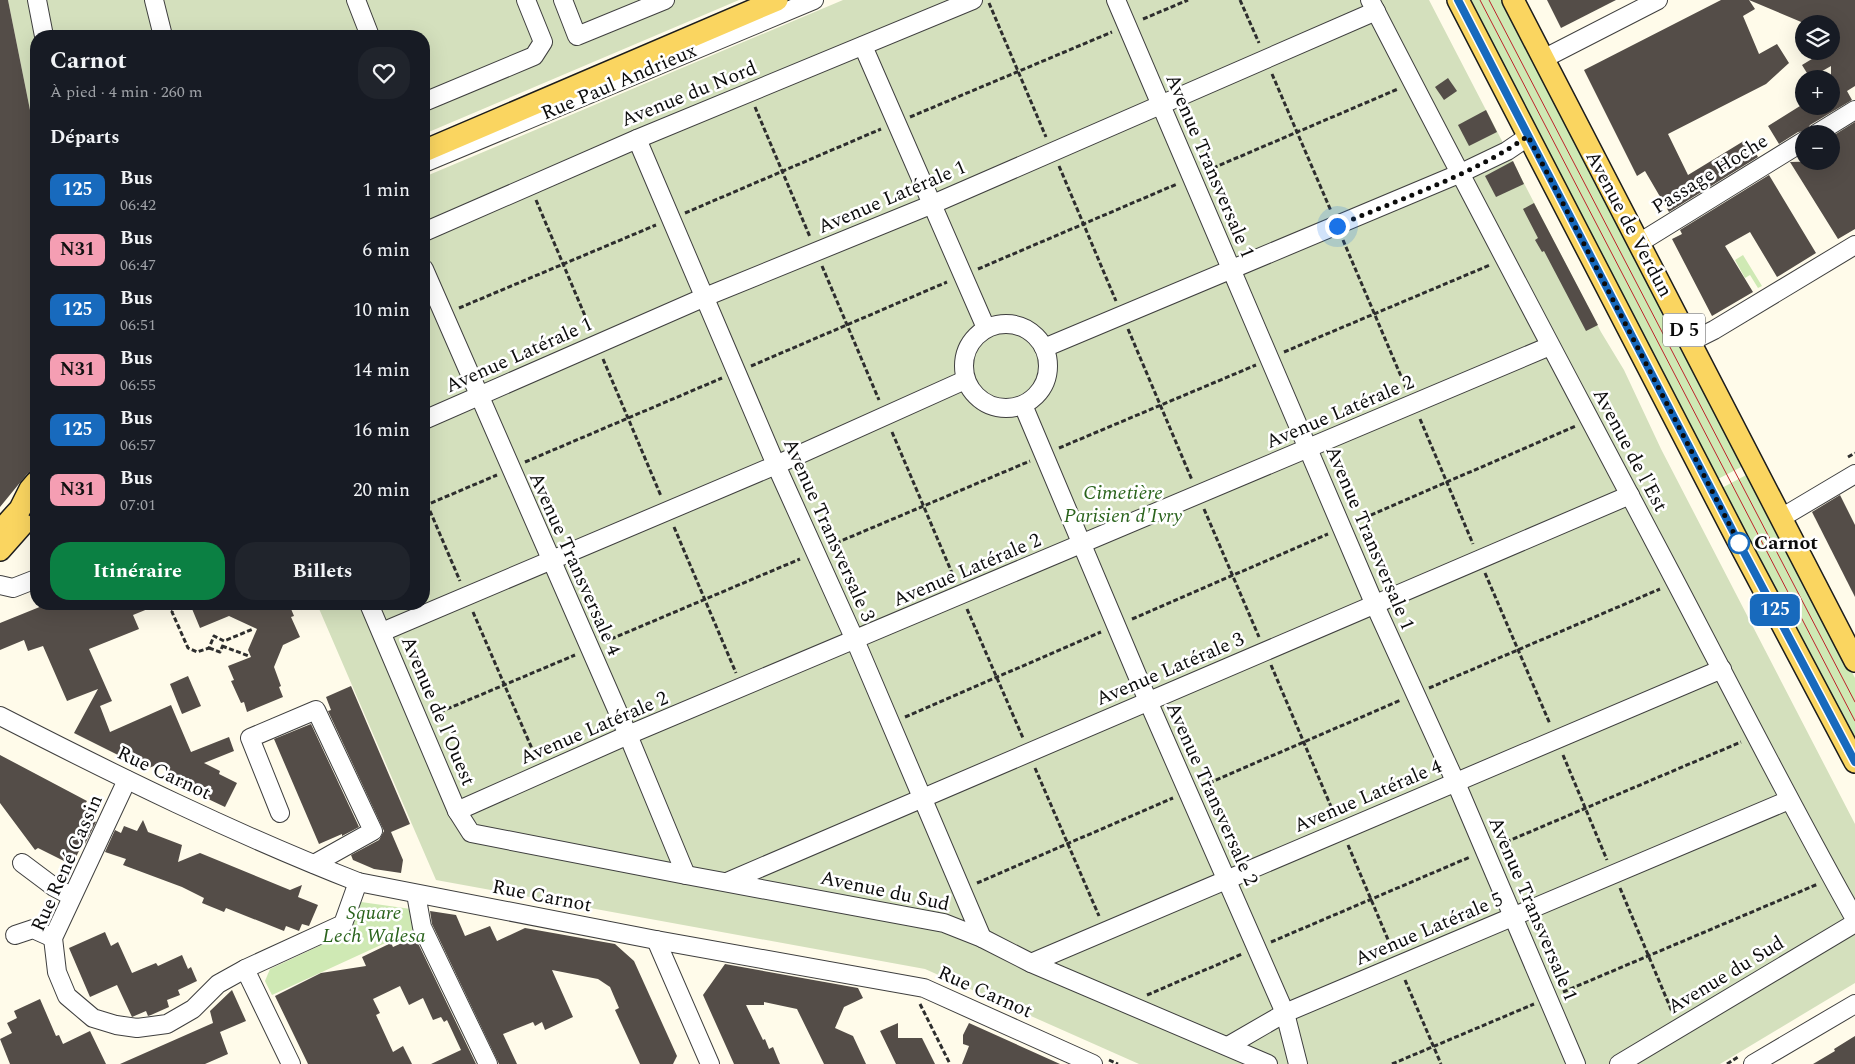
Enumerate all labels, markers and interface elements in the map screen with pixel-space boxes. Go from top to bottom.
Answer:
map controls [1795,15,1840,170]
button: layers [1795,15,1840,60]
street label: Rue Paul Andrieux [537,36,701,128]
text: Carnot [50,43,127,79]
button: heart [358,47,410,99]
street label: Avenue du Nord [616,53,762,135]
street label: Avenue Transversale 1 [1157,69,1263,263]
button: + [1795,70,1840,115]
text: À pied · 4 min · 260 m [50,80,203,104]
text: Départs [50,123,120,152]
button: − [1795,125,1840,170]
street label: Passage Hoche [1646,126,1774,222]
street label: Avenue de Verdun [1578,145,1680,303]
street label: Avenue Latérale 1 [813,152,971,242]
text: Bus [120,164,153,193]
text: 125 [62,176,93,203]
text: 1 min [362,176,410,205]
text: 06:42 [120,193,156,217]
your location [1325,214,1350,239]
text: Bus [120,224,153,253]
text: N31 [60,236,95,263]
text: 6 min [362,236,410,265]
text: 06:47 [120,253,156,277]
text: Bus [120,284,153,313]
text: 125 [62,296,93,323]
text: 10 min [353,296,410,325]
street label: Avenue Latérale 1 [440,309,598,401]
text: 06:51 [120,313,156,337]
road number: D 5 [1663,314,1705,346]
text: Bus [120,344,153,373]
text: N31 [60,356,95,383]
text: 14 min [353,356,410,385]
street label: Avenue Latérale 2 [1261,367,1419,457]
text: 06:55 [120,373,156,397]
street label: Avenue de l'Est [1585,383,1675,517]
text: Bus [120,404,153,433]
text: 125 [62,416,93,443]
text: 16 min [353,416,410,445]
text: 06:57 [120,433,156,457]
street label: Avenue Transversale 3 [775,433,883,627]
street label: Avenue Transversale 1 [1317,441,1423,635]
text: Bus [120,464,153,493]
street label: Avenue Transversale 4 [521,467,629,661]
text: N31 [60,476,95,503]
text: 20 min [353,476,410,505]
park label: Cimetière Parisien d'Ivry [1064,478,1182,531]
text: 07:01 [120,493,156,517]
street label: Avenue Latérale 2 [888,525,1046,615]
place label: Carnot [1754,528,1818,558]
marker: Carnot [1728,532,1750,554]
button: Itinéraire [50,542,225,600]
button: Billets [235,542,410,600]
line badge: 125 [1746,594,1804,626]
text: 125 [1760,596,1790,623]
street label: Avenue Latérale 3 [1091,624,1249,714]
street label: Avenue de l'Ouest [393,631,483,791]
street label: Avenue Latérale 2 [515,683,673,773]
street label: Avenue Transversale 2 [1158,697,1266,891]
street label: Rue Carnot [112,738,216,808]
street label: Avenue Latérale 4 [1289,751,1447,841]
street label: Rue René Cassin [23,789,111,937]
street label: Avenue Transversale 1 [1480,812,1586,1006]
street label: Avenue du Sud [818,863,952,919]
street label: Rue Carnot [490,872,594,920]
street label: Avenue Latérale 5 [1350,884,1508,974]
park label: Square Lech Walesa [322,898,426,951]
street label: Avenue du Sud [1662,928,1790,1022]
street label: Rue Carnot [933,958,1037,1026]

